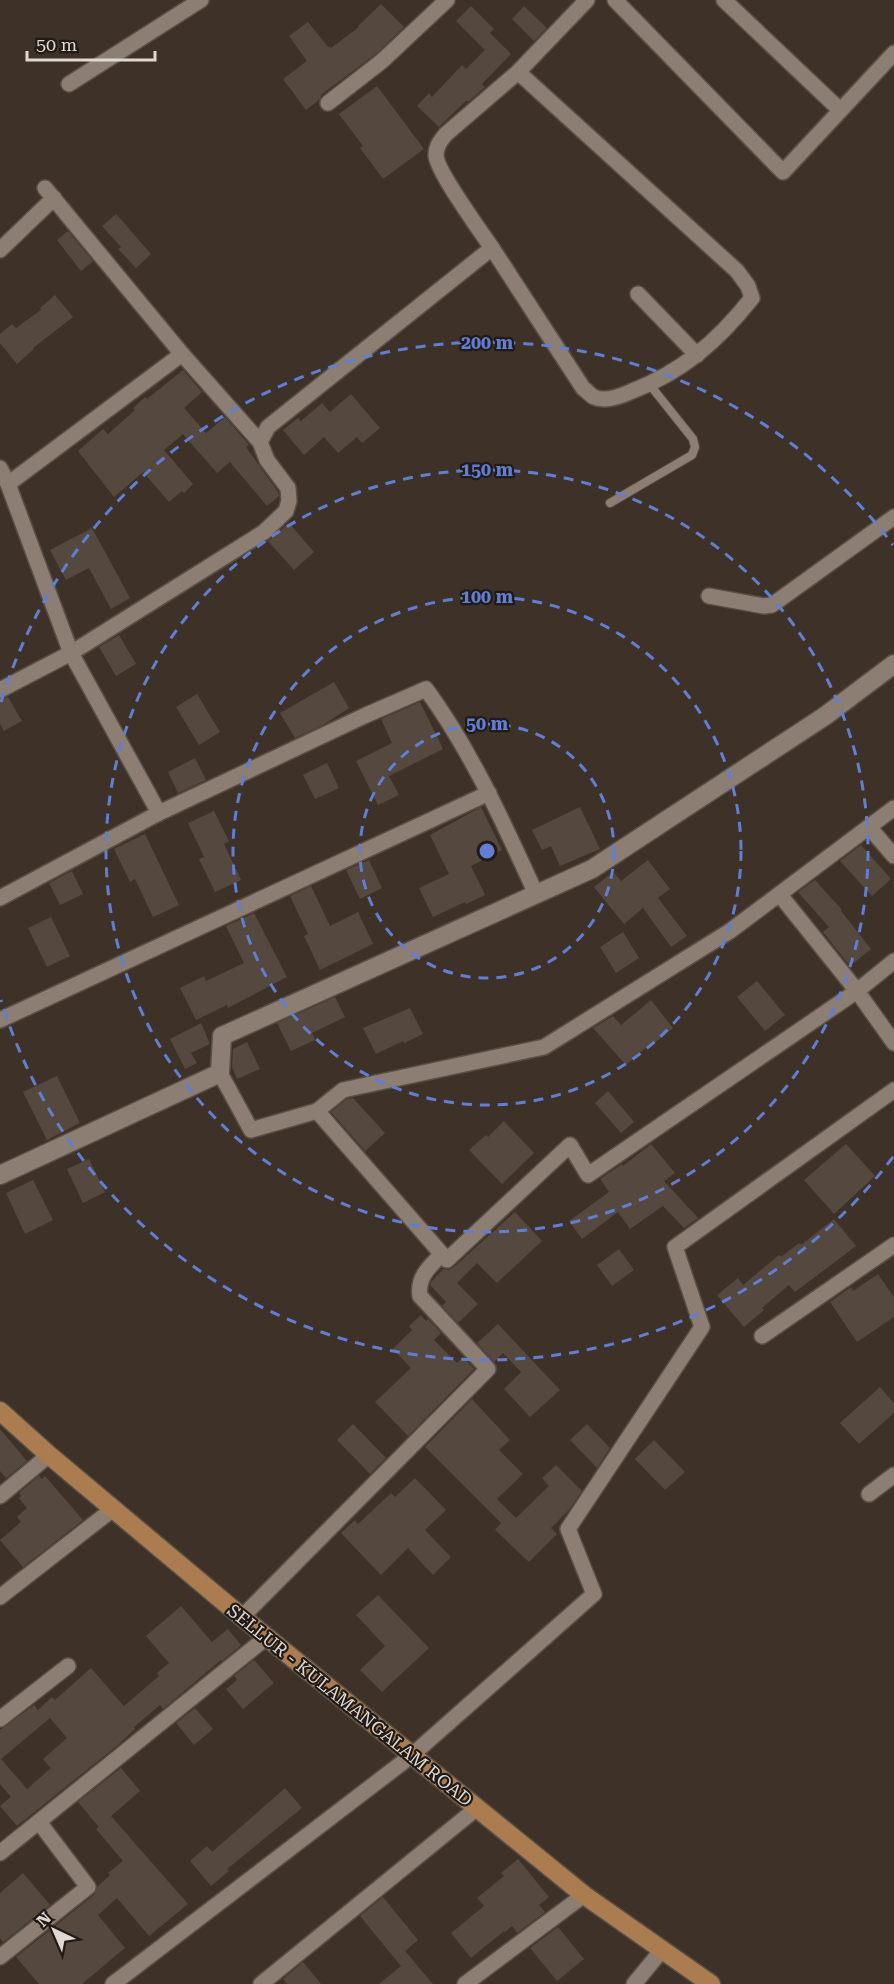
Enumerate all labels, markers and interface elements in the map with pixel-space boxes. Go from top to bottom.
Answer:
scale bar [27,24,154,62]
text: 50 m [36,34,77,55]
text: 200 m [461,332,514,353]
text: 150 m [461,459,514,480]
text: 100 m [461,586,514,607]
text: 50 m [466,713,509,734]
centre of rings [477,841,497,861]
street label: SELLUR - KULAMANGALAM ROAD [223,1600,477,1811]
north arrow [24,1900,84,1960]
text: N [33,1908,55,1931]

